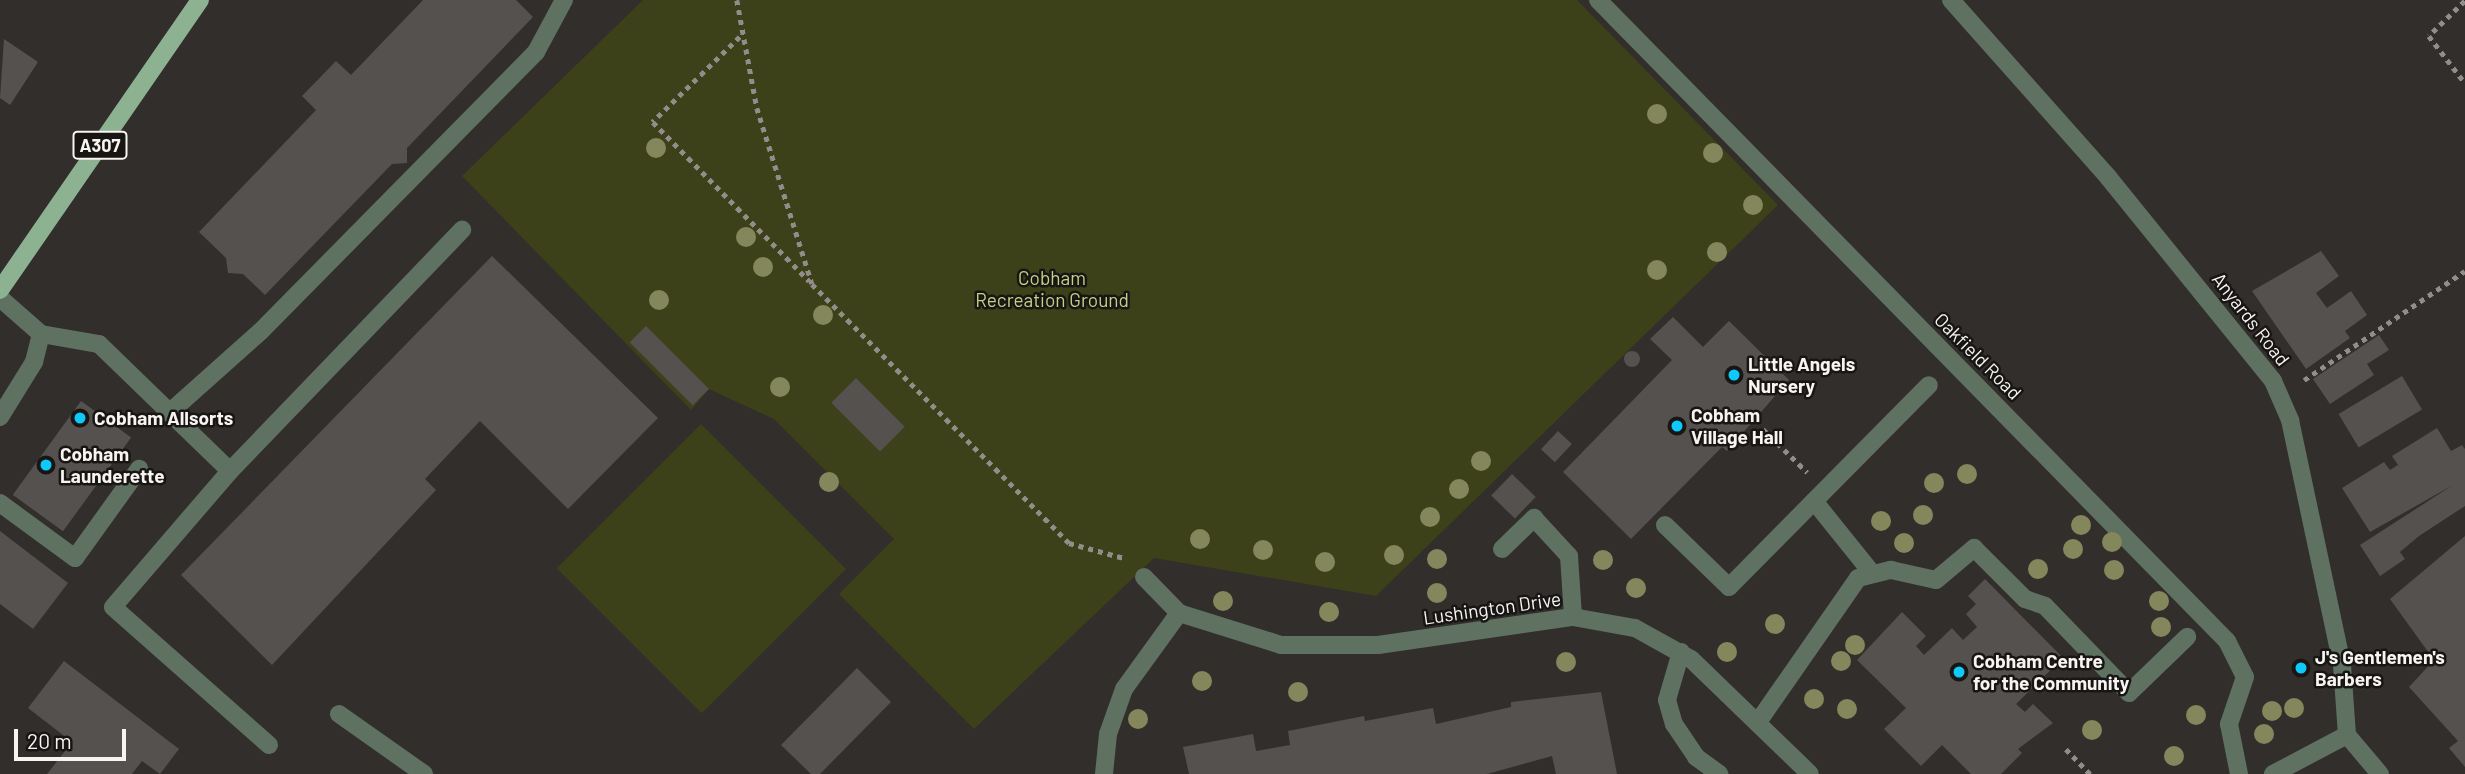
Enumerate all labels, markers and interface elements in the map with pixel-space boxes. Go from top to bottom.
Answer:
road number: A307 [72,130,128,160]
park label: Cobham Recreation Ground [975,267,1129,311]
street label: Anyards Road [2208,268,2294,370]
street label: Oakfield Road [1930,308,2026,404]
place label: Little Angels Nursery [1748,353,1855,397]
marker: Little Angels Nursery [1726,367,1742,383]
place label: Cobham Village Hall [1691,404,1783,448]
place label: Cobham Allsorts [94,407,233,429]
marker: Cobham Allsorts [72,410,88,426]
marker: Cobham Village Hall [1669,418,1685,434]
place label: Cobham Launderette [60,443,165,487]
marker: Cobham Launderette [38,457,54,473]
street label: Lushington Drive [1422,587,1562,629]
place label: J's Gentlemen's Barbers [2315,646,2445,690]
place label: Cobham Centre for the Community [1973,650,2129,694]
marker: J's Gentlemen's Barbers [2293,660,2309,676]
marker: Cobham Centre for the Community [1951,664,1967,680]
scale bar [18,714,130,758]
text: 20 m [27,728,72,753]

